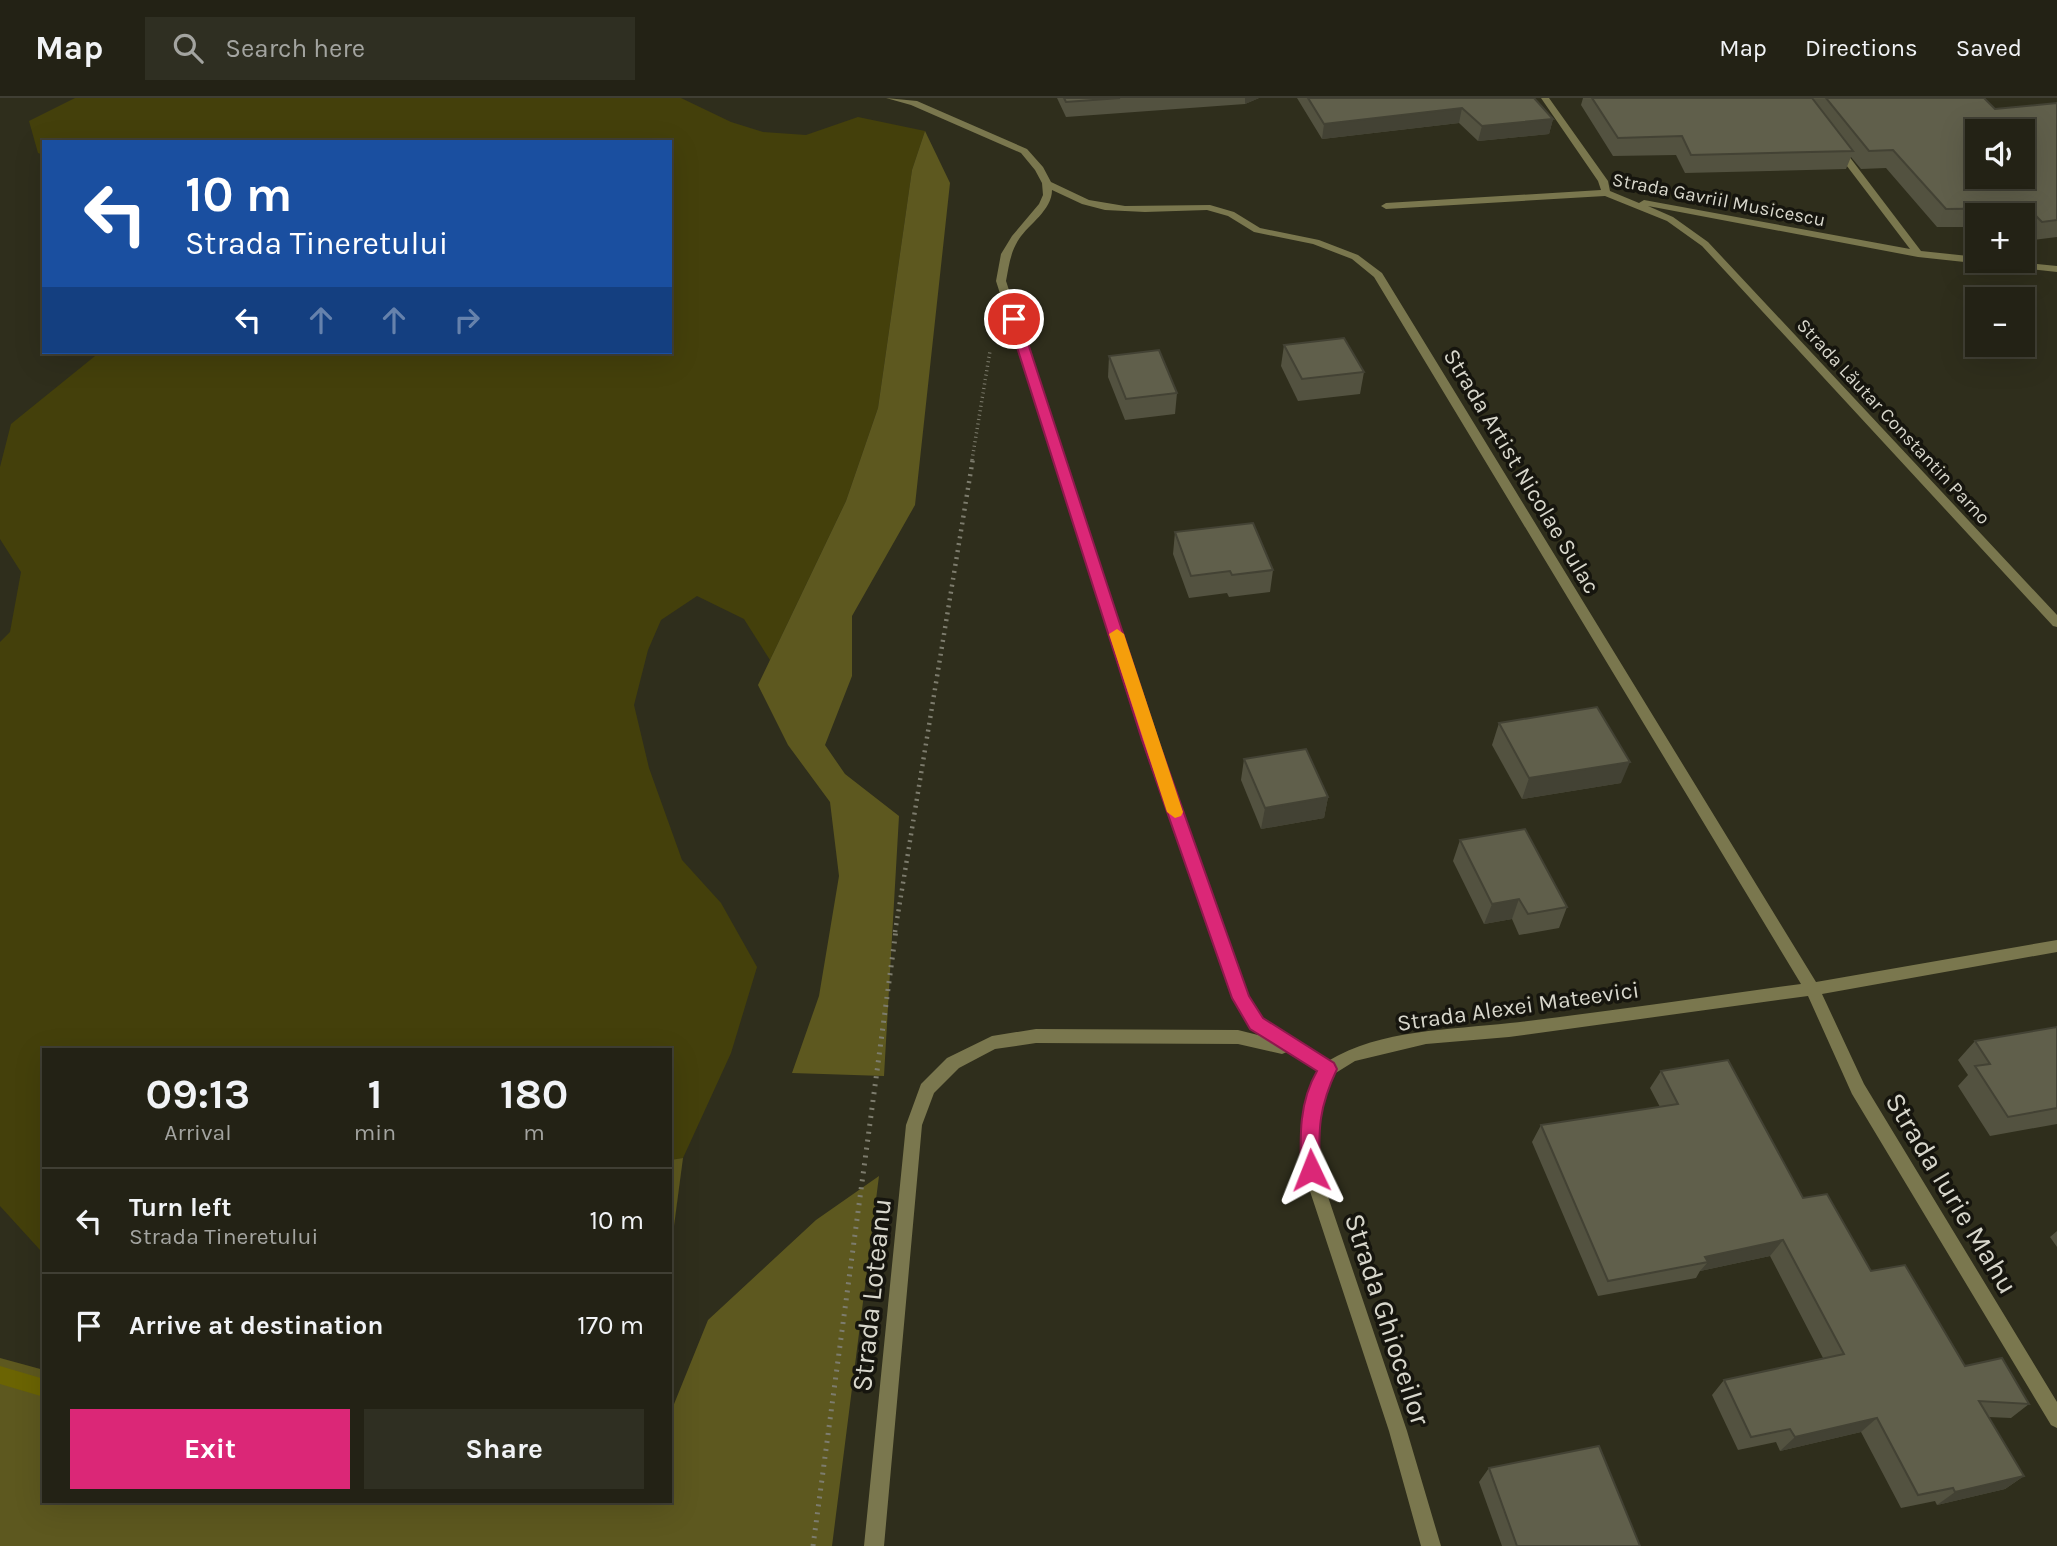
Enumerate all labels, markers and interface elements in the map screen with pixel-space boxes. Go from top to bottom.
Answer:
search box [145,17,635,80]
text: Map [35,29,103,67]
icon: search [169,29,207,67]
text: Search here [225,33,365,64]
text: Map [1719,34,1767,62]
text: Directions [1805,34,1918,62]
text: Saved [1956,34,2022,62]
map controls [1965,119,2035,357]
button: sound [1965,119,2035,189]
text: 10 m [185,166,292,223]
icon: left [70,168,161,259]
street label: Strada Gavriil Musicescu [1610,169,1827,231]
button: + [1965,203,2035,273]
text: Strada Tineretului [185,225,448,262]
button: − [1965,287,2035,357]
pin [984,289,1044,349]
icon: arrive [995,300,1033,338]
icon: left [229,301,267,339]
icon: ahead [302,301,340,339]
icon: ahead [375,301,413,339]
icon: right [448,301,486,339]
street label: Strada Lăutar Constantin Parno [1792,314,1994,529]
street label: Strada Artist Nicolae Sulac [1438,344,1605,599]
street label: Strada Alexei Mateevici [1395,976,1641,1037]
text: 09:13 [146,1069,250,1119]
text: 1 [367,1069,382,1119]
text: 180 [500,1069,568,1119]
street label: Strada Iurie Mahu [1878,1087,2025,1300]
text: Arrival [164,1119,232,1146]
text: min [354,1119,396,1146]
text: m [523,1119,545,1146]
position arrow [1274,1133,1348,1207]
text: Turn left [129,1192,231,1223]
street label: Strada Loteanu [845,1197,898,1393]
icon: left [70,1202,108,1240]
text: 10 m [589,1205,644,1236]
street label: Strada Ghioceilor [1338,1209,1438,1430]
text: Strada Tineretului [129,1223,318,1250]
icon: arrive [70,1307,108,1345]
text: Arrive at destination [129,1310,383,1341]
text: 170 m [577,1310,644,1341]
button: Exit [70,1409,350,1489]
button: Share [364,1409,644,1489]

